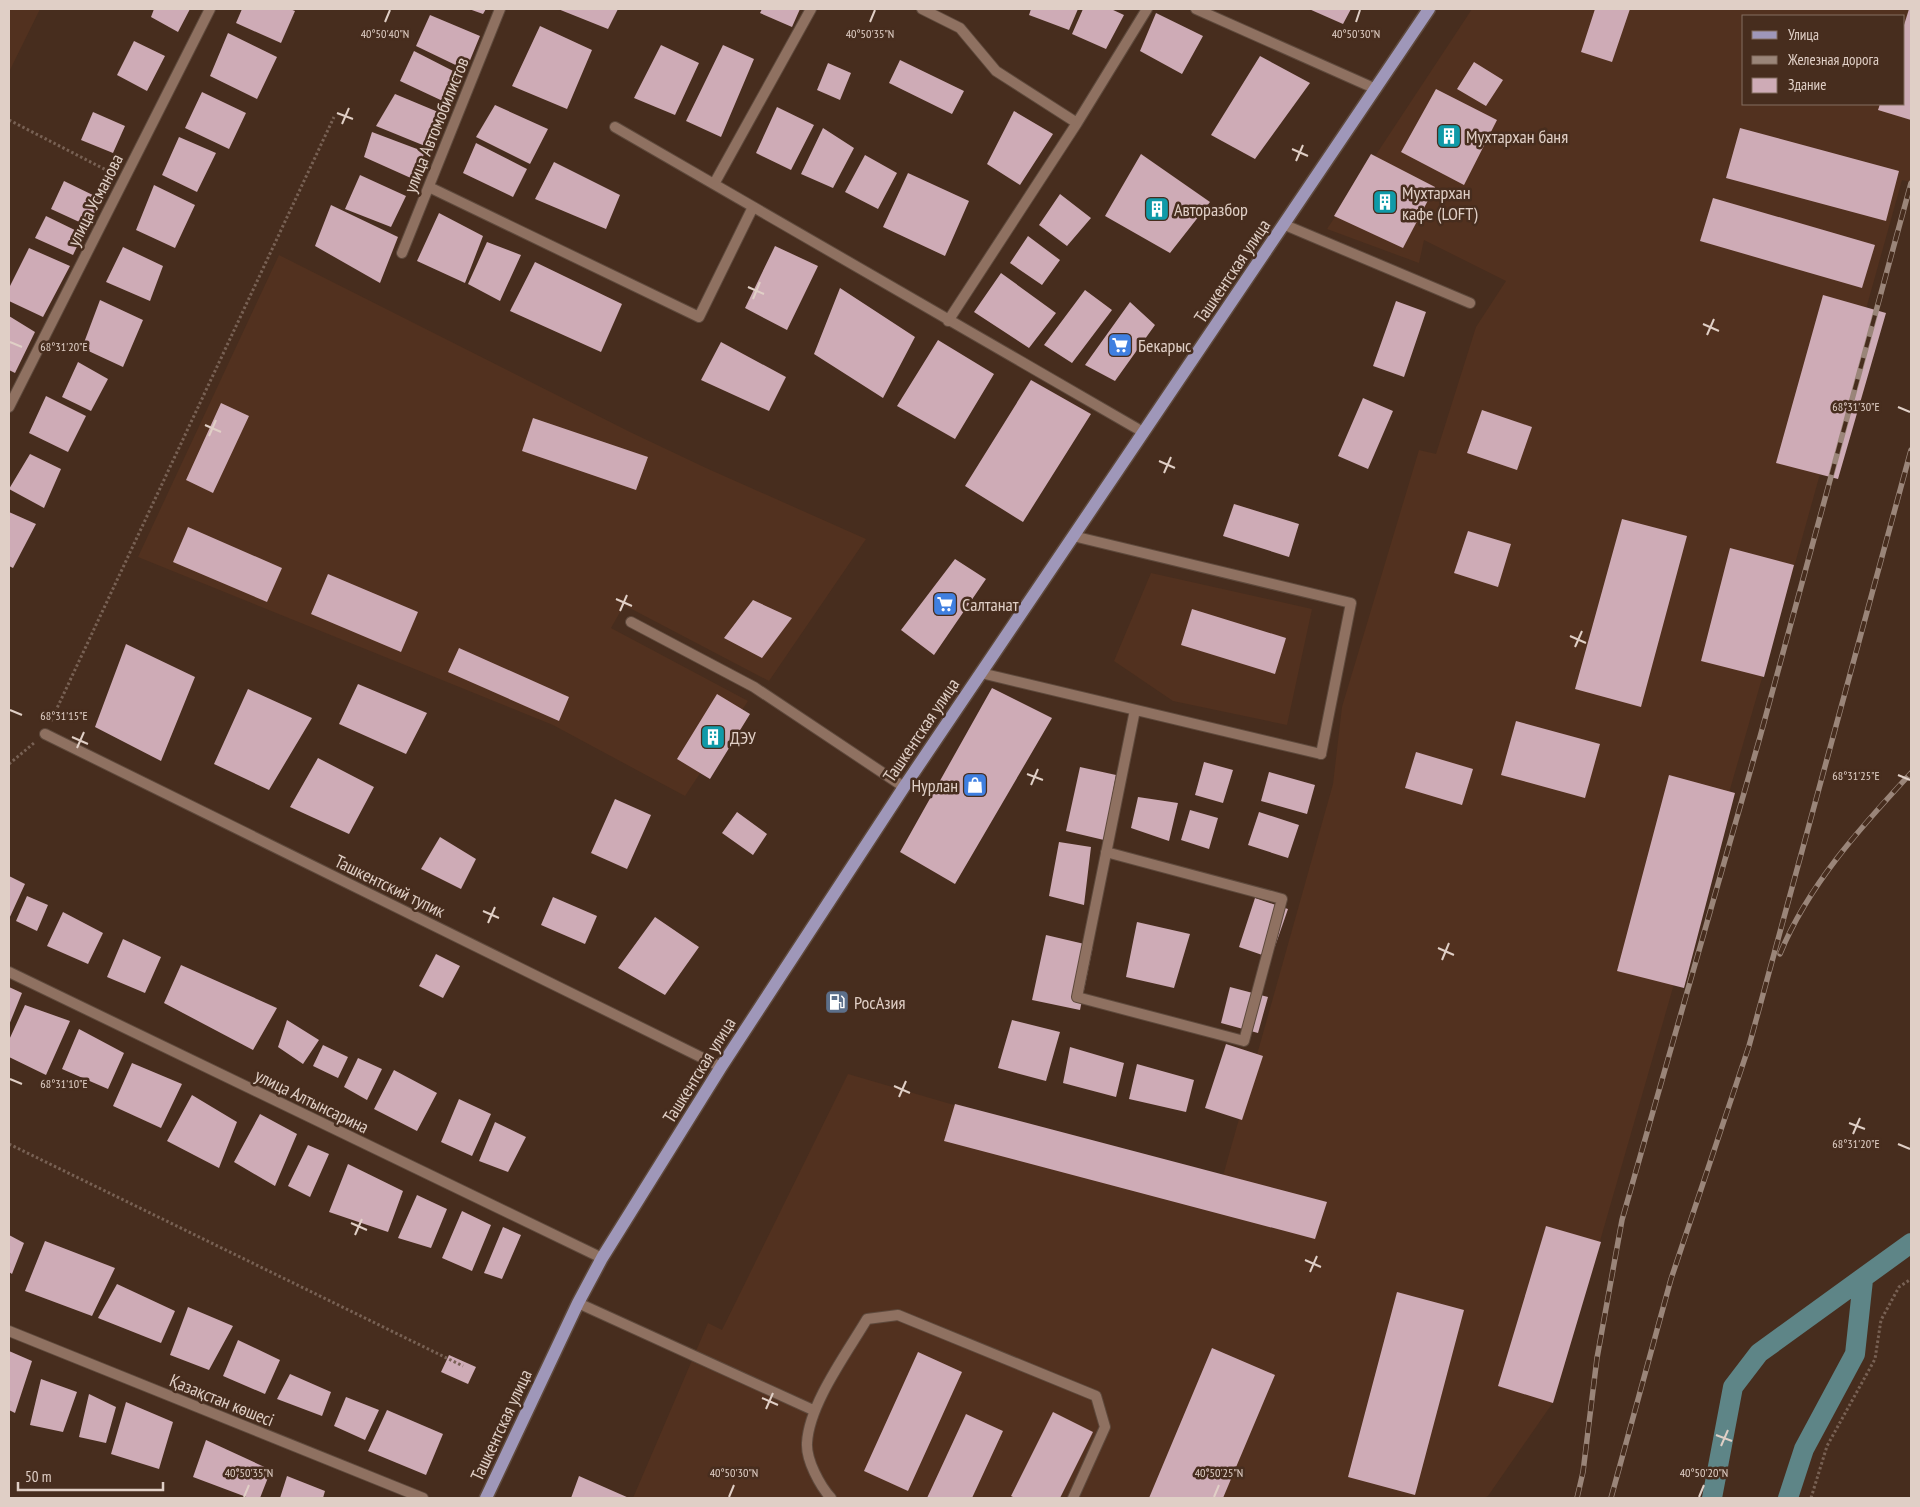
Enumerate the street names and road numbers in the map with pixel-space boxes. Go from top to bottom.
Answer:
street label: улица Автомобилистов [398,54,474,196]
street label: улица Усманова [62,150,128,250]
street label: Ташкентская улица [1189,215,1275,327]
street label: Ташкентская улица [878,674,964,786]
street label: Ташкентский тупик [331,849,449,923]
street label: Ташкентская улица [657,1013,741,1127]
street label: улица Алтынсарина [251,1064,373,1138]
street label: Ташкентская улица [465,1366,537,1484]
street label: Қазақстан көшесі [166,1369,278,1431]

